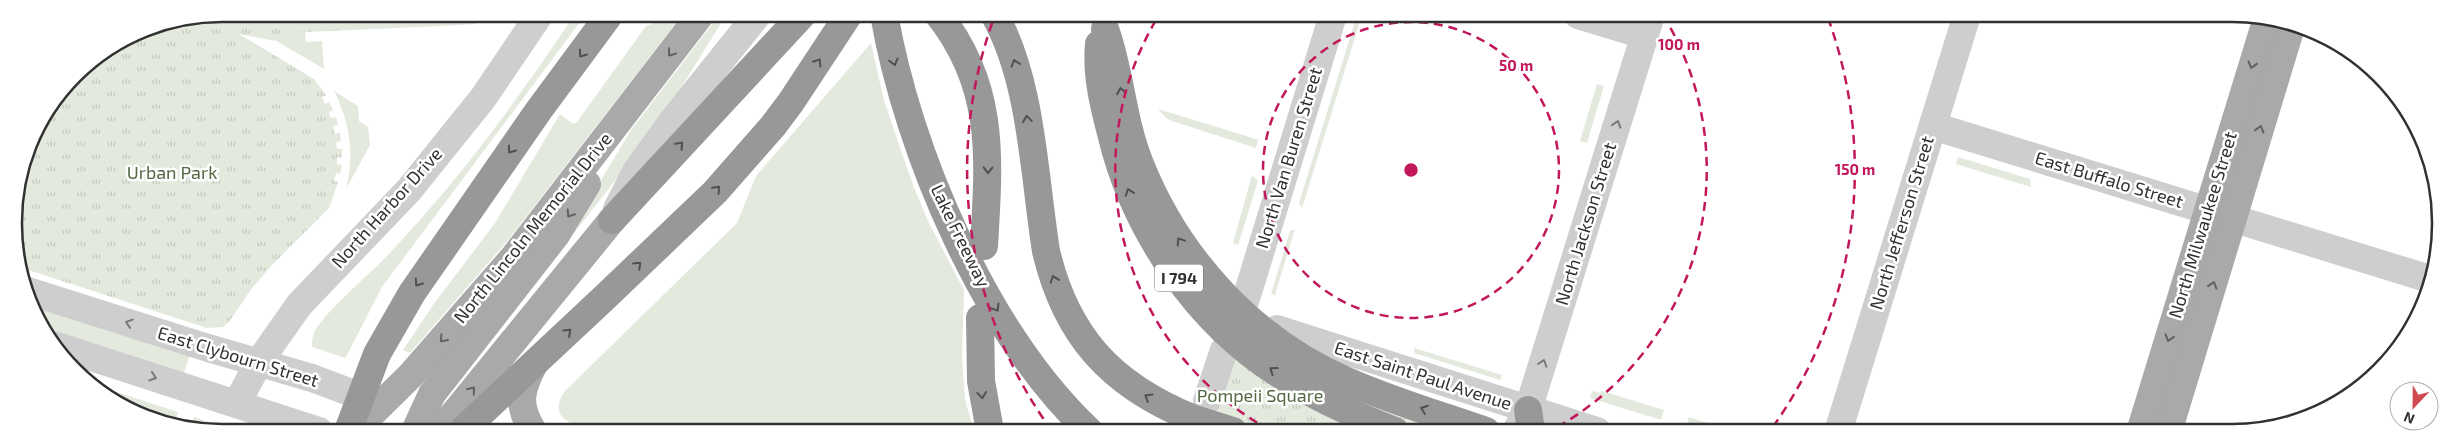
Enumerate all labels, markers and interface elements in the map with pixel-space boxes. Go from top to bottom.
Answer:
text: 100 m [1658,35,1700,53]
one-way arrow [669,47,677,56]
one-way arrow [579,48,588,58]
text: 50 m [1499,56,1533,74]
one-way arrow [888,57,898,66]
one-way arrow [812,58,821,68]
one-way arrow [1011,60,1021,68]
one-way arrow [2248,60,2258,69]
street label: North Van Buren Street [1250,64,1326,251]
one-way arrow [1116,87,1127,95]
one-way arrow [1022,115,1033,123]
one-way arrow [1611,121,1621,129]
one-way arrow [2254,126,2264,134]
street label: North Lincoln Memorial Drive [448,128,616,327]
street label: North Milwaukee Street [2163,129,2241,321]
street label: North Jefferson Street [1864,133,1938,312]
street label: North Jackson Street [1550,140,1620,308]
one-way arrow [674,141,683,150]
street label: North Harbor Drive [326,143,446,272]
one-way arrow [508,144,517,154]
street label: East Buffalo Street [2033,146,2186,212]
text: 150 m [1835,160,1875,178]
park label: Urban Park [127,161,217,183]
centre of rings [1402,161,1420,179]
one-way arrow [983,166,993,174]
street label: Lake Freeway [927,181,995,291]
one-way arrow [711,186,720,195]
one-way arrow [1125,188,1135,197]
one-way arrow [566,209,576,218]
one-way arrow [1177,237,1186,247]
one-way arrow [633,262,642,271]
road number: I 794 [1155,264,1203,292]
one-way arrow [1050,275,1060,284]
one-way arrow [415,278,424,287]
one-way arrow [2207,281,2217,289]
one-way arrow [989,303,999,312]
one-way arrow [125,319,133,329]
street label: East Clybourn Street [155,321,322,391]
one-way arrow [562,329,571,338]
one-way arrow [439,333,448,342]
one-way arrow [2164,333,2174,341]
street label: East Saint Paul Avenue [1332,336,1515,414]
one-way arrow [1537,360,1547,368]
one-way arrow [1270,367,1279,376]
one-way arrow [149,371,157,381]
north arrow [2389,381,2439,431]
park label: Pompeii Square [1197,384,1323,406]
one-way arrow [467,386,476,395]
one-way arrow [977,390,987,399]
one-way arrow [1144,393,1153,403]
one-way arrow [1420,405,1428,415]
text: N [2401,409,2417,428]

